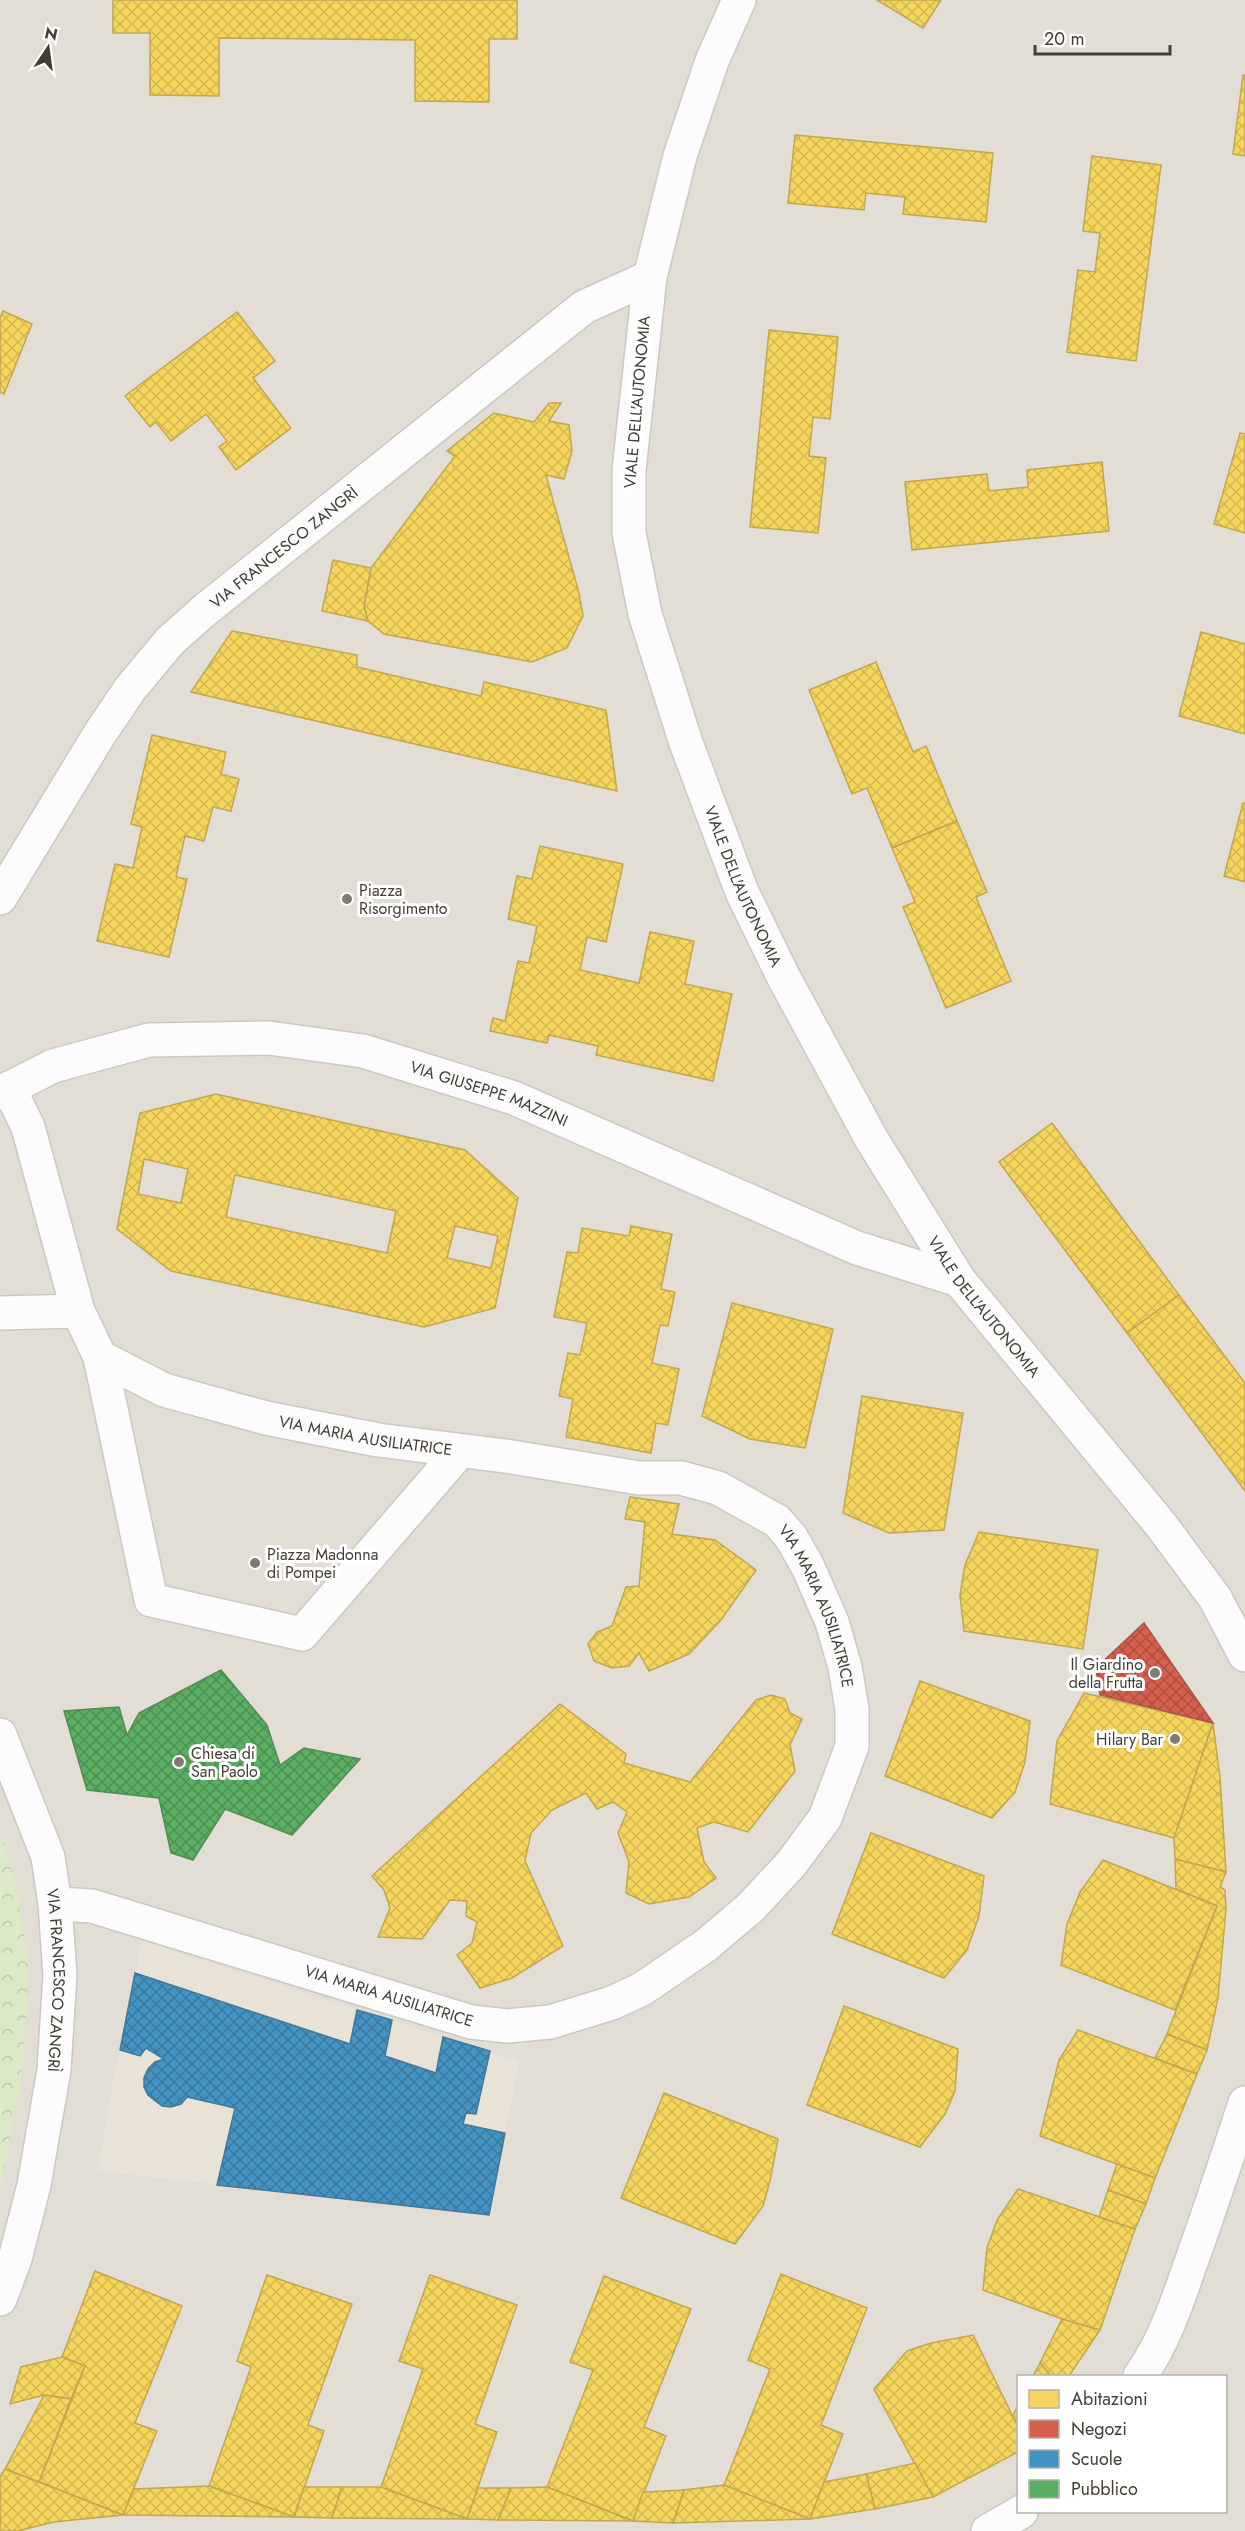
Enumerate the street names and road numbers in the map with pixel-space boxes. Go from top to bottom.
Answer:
street label: VIALE DELL'AUTONOMIA [618,314,656,489]
street label: VIA FRANCESCO ZANGRÌ [205,481,363,614]
street label: VIALE DELL'AUTONOMIA [699,802,788,971]
street label: VIA GIUSEPPE MAZZINI [407,1055,572,1132]
street label: VIALE DELL'AUTONOMIA [923,1231,1046,1382]
street label: VIA MARIA AUSILIATRICE [277,1409,454,1461]
street label: VIA MARIA AUSILIATRICE [773,1519,860,1689]
street label: VIA FRANCESCO ZANGRÌ [41,1887,72,2073]
street label: VIA MARIA AUSILIATRICE [302,1959,476,2033]

